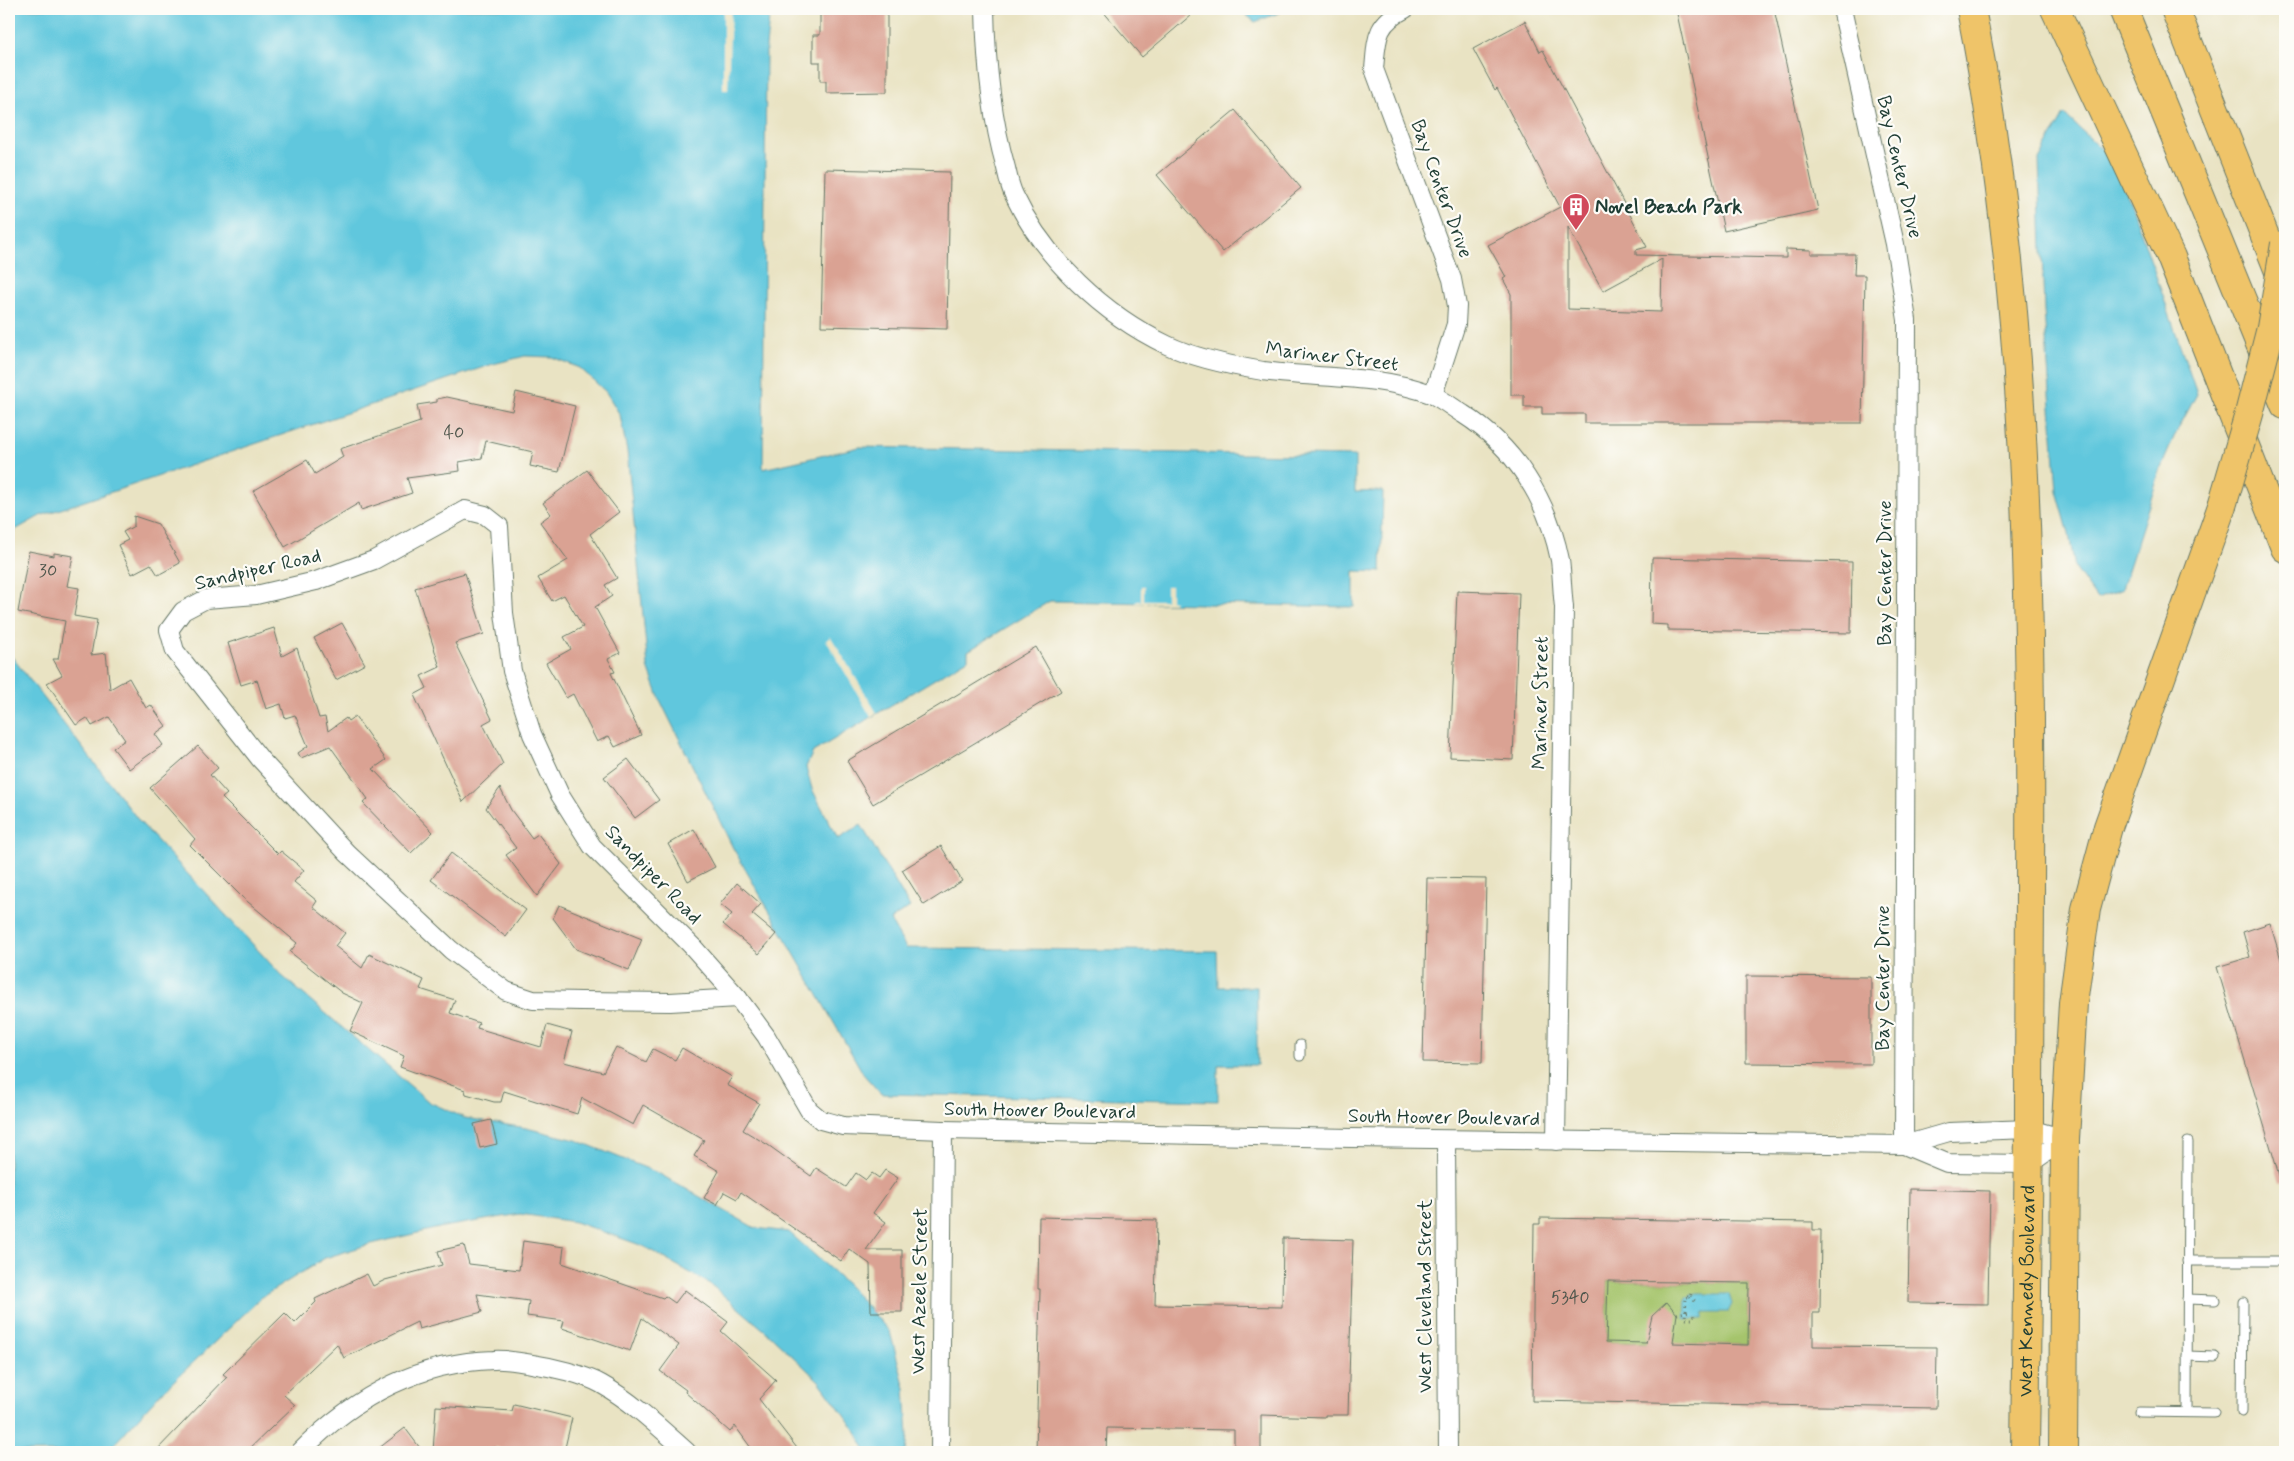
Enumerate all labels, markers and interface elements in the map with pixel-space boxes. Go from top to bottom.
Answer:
street label: Bay Center Drive [1869,93,1929,241]
street label: Bay Center Drive [1403,116,1479,262]
building icon: Novel Beach Park [1561,192,1591,231]
place label: Novel Beach Park [1595,194,1742,221]
street label: Mariner Street [1264,335,1400,379]
house number: 40 [444,421,464,445]
street label: Bay Center Drive [1872,500,1899,646]
street label: Sandpiper Road [192,542,324,598]
house number: 30 [39,559,57,583]
street label: Mariner Street [1526,636,1556,770]
street label: Sandpiper Road [599,819,707,931]
street label: Bay Center Drive [1870,905,1897,1051]
street label: South Hoover Boulevard [944,1096,1136,1126]
street label: South Hoover Boulevard [1348,1103,1540,1133]
street label: West Kennedy Boulevard [2012,1185,2042,1397]
street label: West Cleveland Street [1412,1199,1439,1393]
street label: West Azeele Street [905,1208,935,1374]
house number: 5340 [1550,1286,1590,1310]

